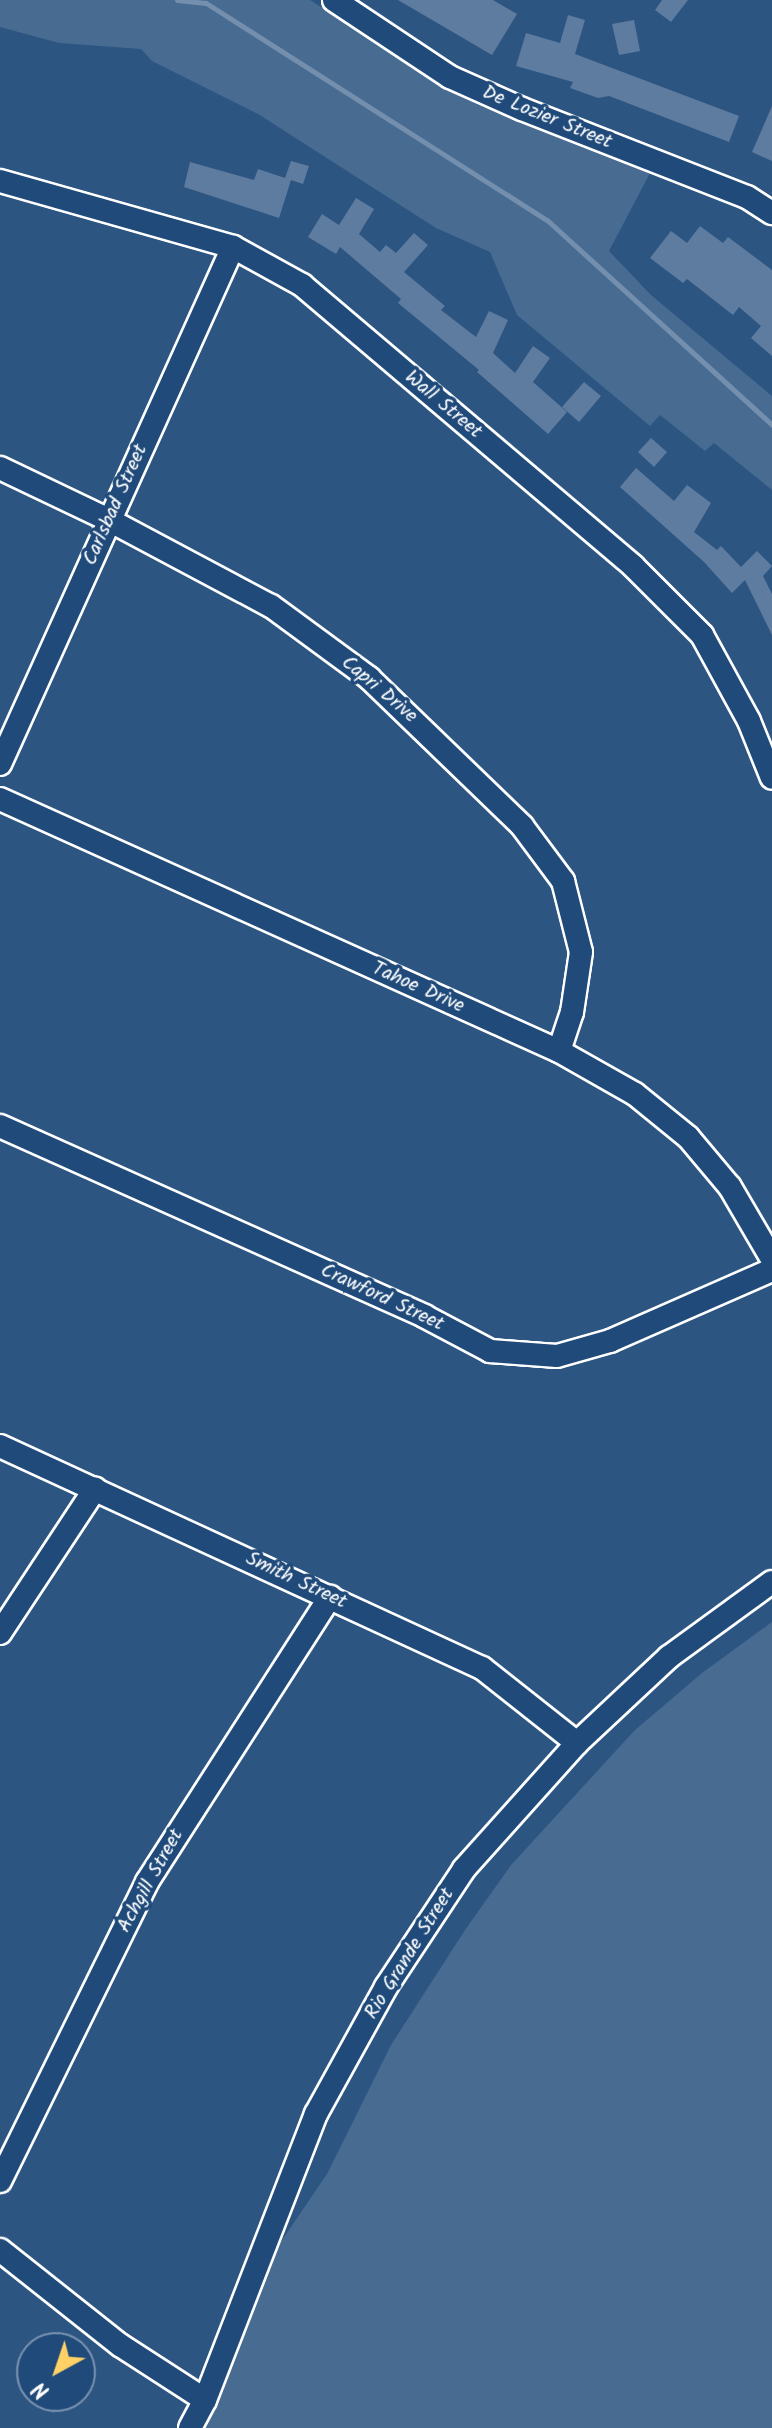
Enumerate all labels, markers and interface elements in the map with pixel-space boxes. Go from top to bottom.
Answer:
street label: De Lozier Street [479,81,615,155]
street label: Wall Street [399,366,487,444]
street label: Carlsbad Street [79,441,153,569]
street label: Capri Drive [336,651,422,729]
street label: Tahoe Drive [368,957,468,1019]
street label: Crawford Street [316,1259,448,1337]
street label: Smith Street [242,1547,350,1615]
street label: Achgill Street [113,1825,189,1937]
street label: Rio Grande Street [360,1884,460,2024]
north arrow [16,2332,96,2412]
text: N [25,2371,58,2407]

